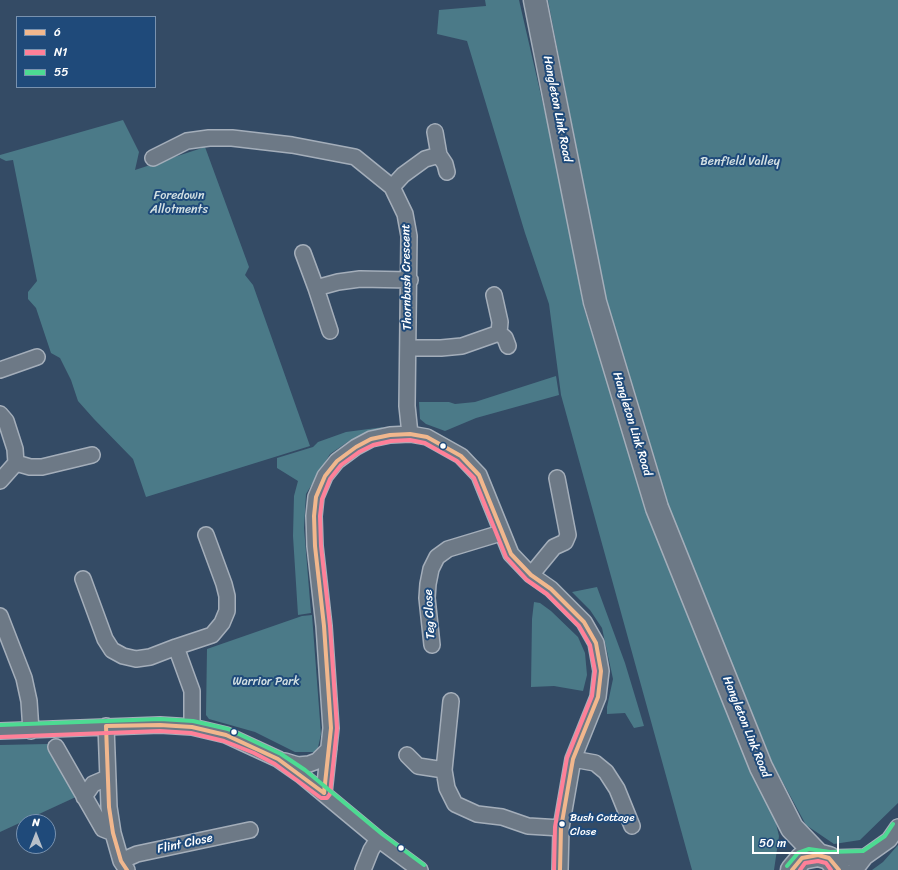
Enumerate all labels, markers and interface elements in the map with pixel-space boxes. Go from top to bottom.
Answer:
legend [16,16,156,88]
text: 6 [54,21,61,43]
text: N1 [54,41,67,63]
street label: Hangleton Link Road [540,55,574,163]
text: 55 [54,61,69,83]
park label: Benfield Valley [700,155,780,169]
park label: Foredown Allotments [150,189,208,217]
street label: Thornbush Crescent [399,224,415,330]
street label: Hangleton Link Road [609,370,655,478]
unlabelled marker [438,441,448,451]
street label: Teg Close [422,589,438,639]
street label: Hangleton Link Road [719,674,773,780]
park label: Warrior Park [232,675,300,689]
unlabelled marker [229,727,239,737]
place label: Bush Cottage Close [570,811,634,837]
text: N [32,813,40,832]
north arrow [16,814,56,854]
marker: Bush Cottage Close [557,819,567,829]
scale bar [754,828,841,854]
street label: Flint Close [156,831,214,857]
text: 50 m [759,832,786,854]
unlabelled marker [396,843,406,853]

